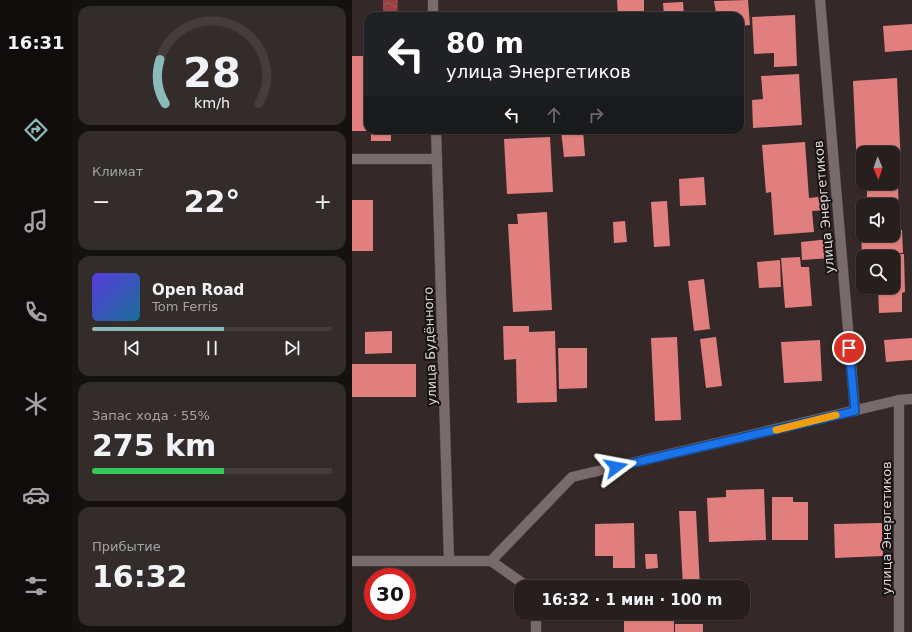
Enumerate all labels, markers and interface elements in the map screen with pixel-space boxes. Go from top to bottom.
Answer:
text: 80 m [446,27,524,60]
icon: left [380,28,432,80]
text: 16:31 [7,32,65,53]
text: 28 [183,47,241,96]
text: улица Энергетиков [446,61,631,82]
text: km/h [194,94,230,110]
icon: left [501,104,523,126]
icon: ahead [543,104,565,126]
icon: right [585,104,607,126]
icon: directions [22,116,50,144]
street label: улица Энергетиков [811,140,837,274]
north arrow [856,146,900,190]
map controls [856,146,900,294]
text: Климат [92,164,143,179]
text: 22° [184,184,240,219]
text: − [92,189,110,214]
text: + [314,189,332,214]
button: sound [856,198,900,242]
icon: music [22,207,50,235]
button: search [856,250,900,294]
text: Open Road [152,281,244,299]
street label: улица Будённого [420,286,440,406]
icon: phone [22,298,50,326]
text: Tom Ferris [152,299,218,314]
pin [832,331,866,365]
icon: previous [121,337,143,359]
icon: pause [201,337,223,359]
icon: next [281,337,303,359]
icon: arrive [838,337,860,359]
icon: climate [22,390,50,418]
text: Запас хода · 55% [92,408,210,423]
text: 275 km [92,428,216,463]
position arrow [595,446,637,488]
street label: улица Энергетиков [879,461,894,595]
icon: car [22,481,50,509]
text: Прибытие [92,539,161,554]
text: 16:32 [92,559,188,594]
speed limit sign: 30 [364,568,416,620]
icon: filters [22,572,50,600]
text: 16:32 · 1 мин · 100 m [542,591,723,609]

